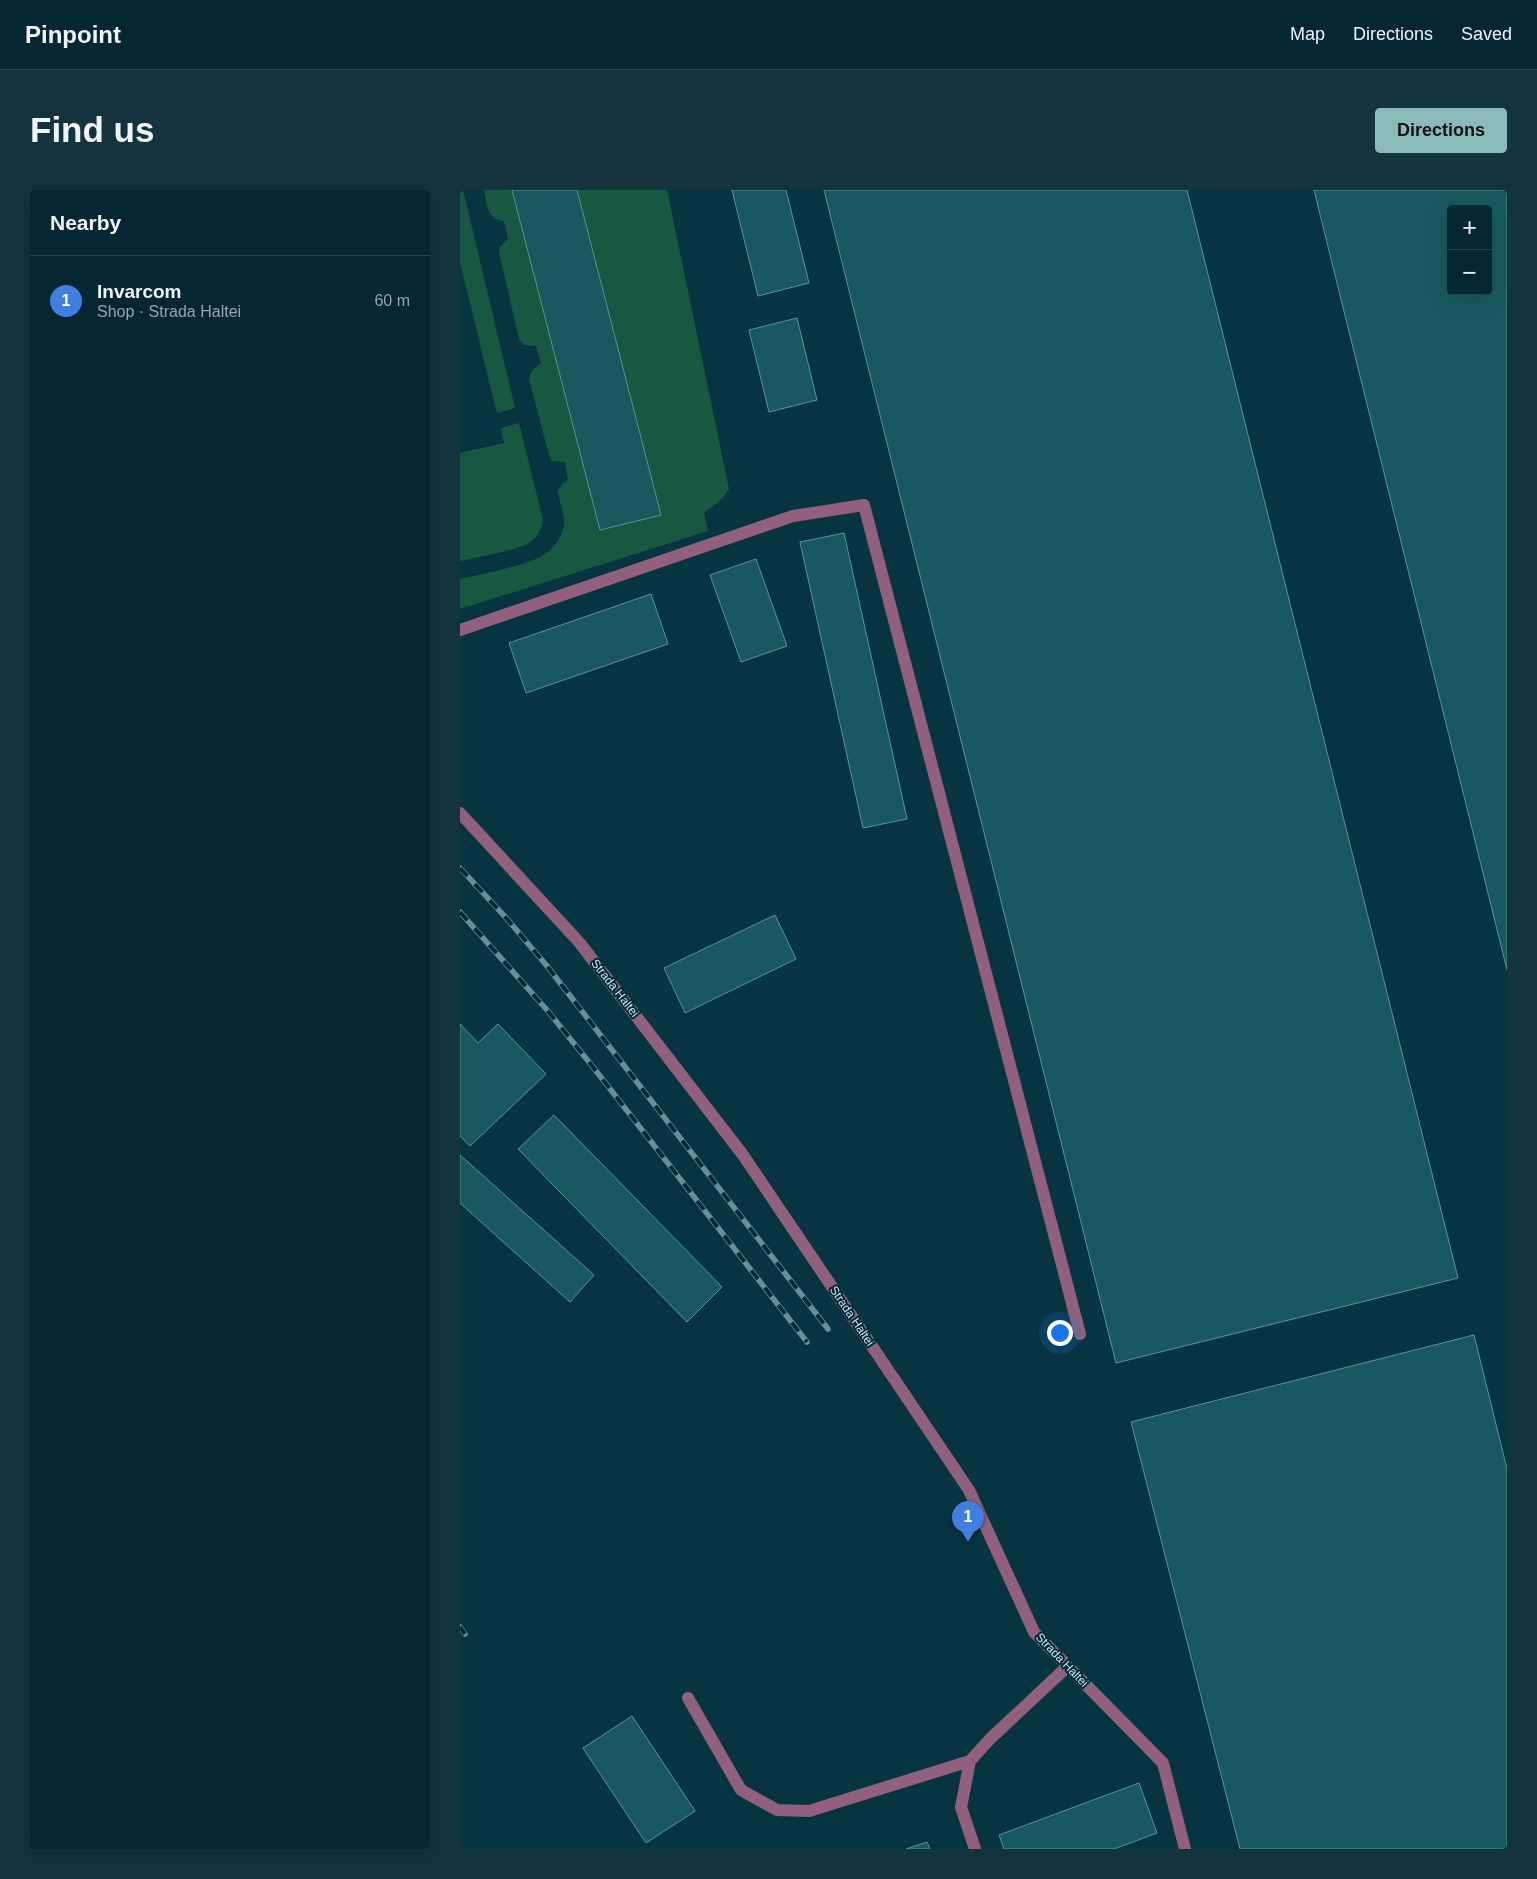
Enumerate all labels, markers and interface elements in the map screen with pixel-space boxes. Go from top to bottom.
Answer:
text: Pinpoint [25,21,121,48]
text: Map [1290,24,1325,44]
text: Directions [1353,24,1433,44]
text: Saved [1461,24,1512,44]
button: Directions [1375,108,1507,153]
text: Find us [30,110,154,149]
map controls [1447,205,1492,295]
button: + [1447,205,1492,250]
text: Nearby [50,211,121,234]
button: − [1447,250,1492,295]
text: Invarcom [97,281,181,302]
text: 1 [62,292,70,309]
text: 60 m [374,292,410,309]
text: Shop · Strada Haltei [97,303,241,320]
street label: Strada Haltei [588,956,642,1020]
street label: Strada Haltei [827,1283,877,1349]
your location [1047,1320,1073,1346]
pin: 1 [952,1501,984,1542]
street label: Strada Haltei [1033,1630,1091,1690]

